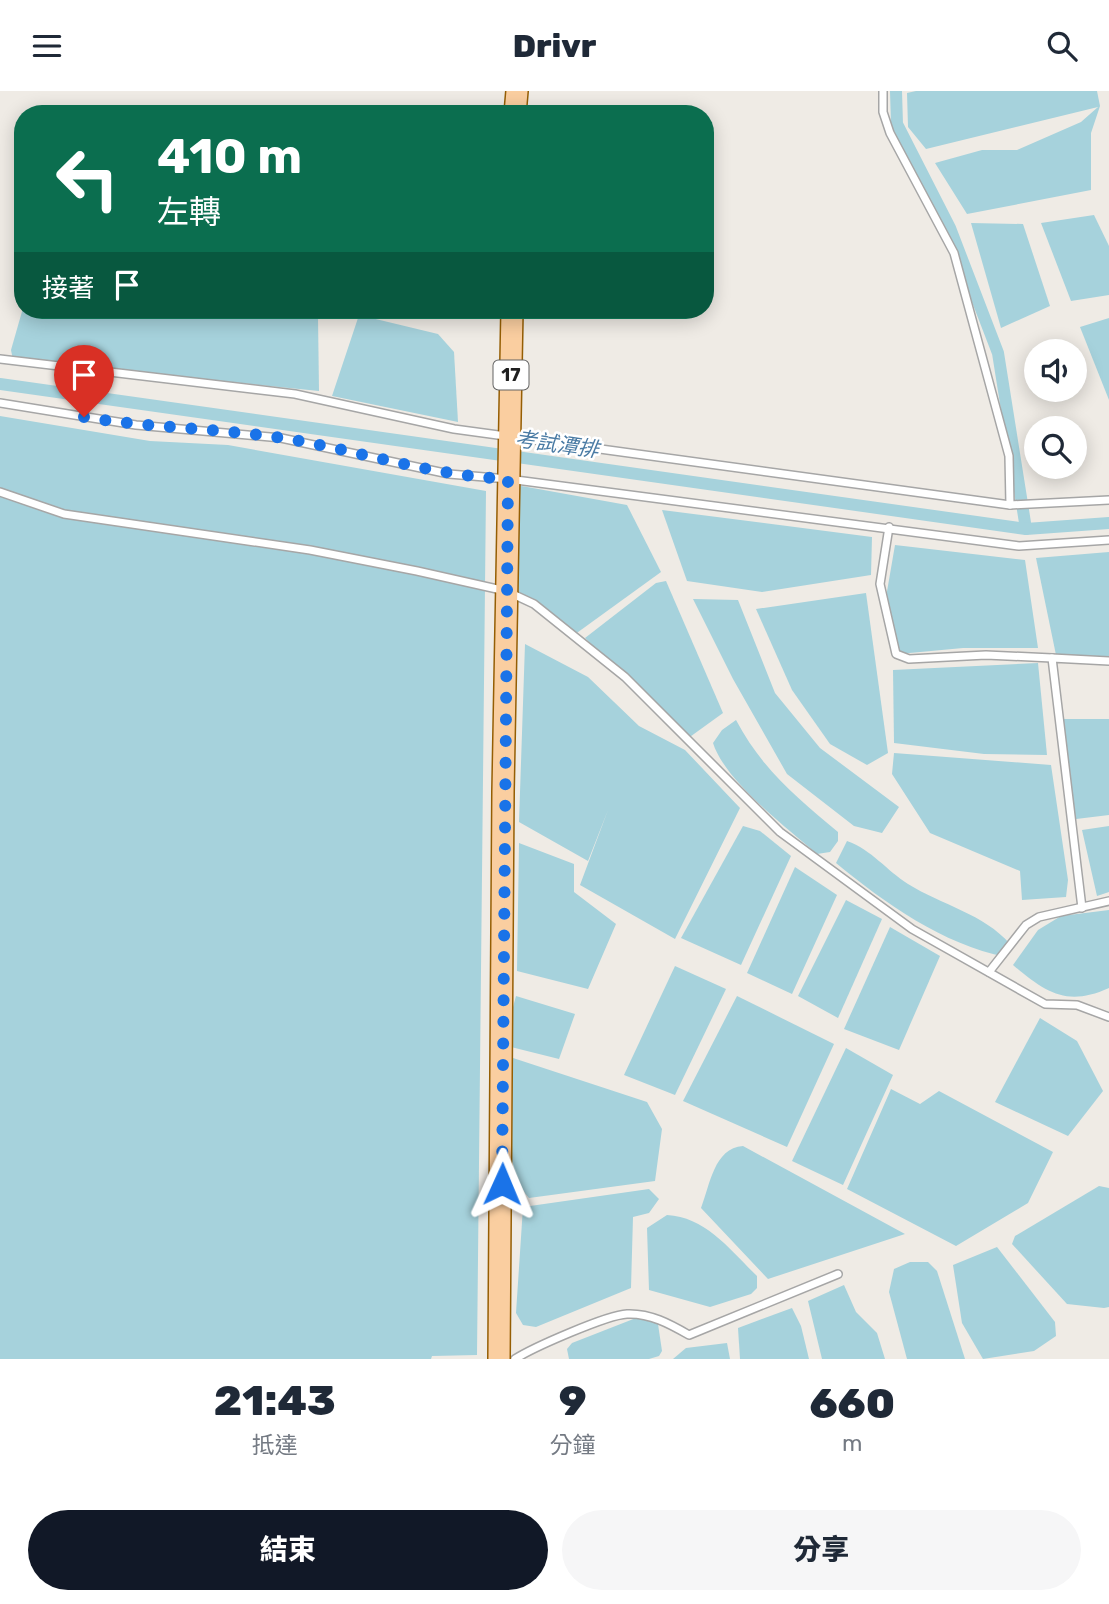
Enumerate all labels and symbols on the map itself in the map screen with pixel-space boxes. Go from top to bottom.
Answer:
pin [54,345,114,417]
road number: 17 [494,361,528,389]
water label: 考試潭排 [514,426,603,463]
position arrow [465,1147,539,1221]

